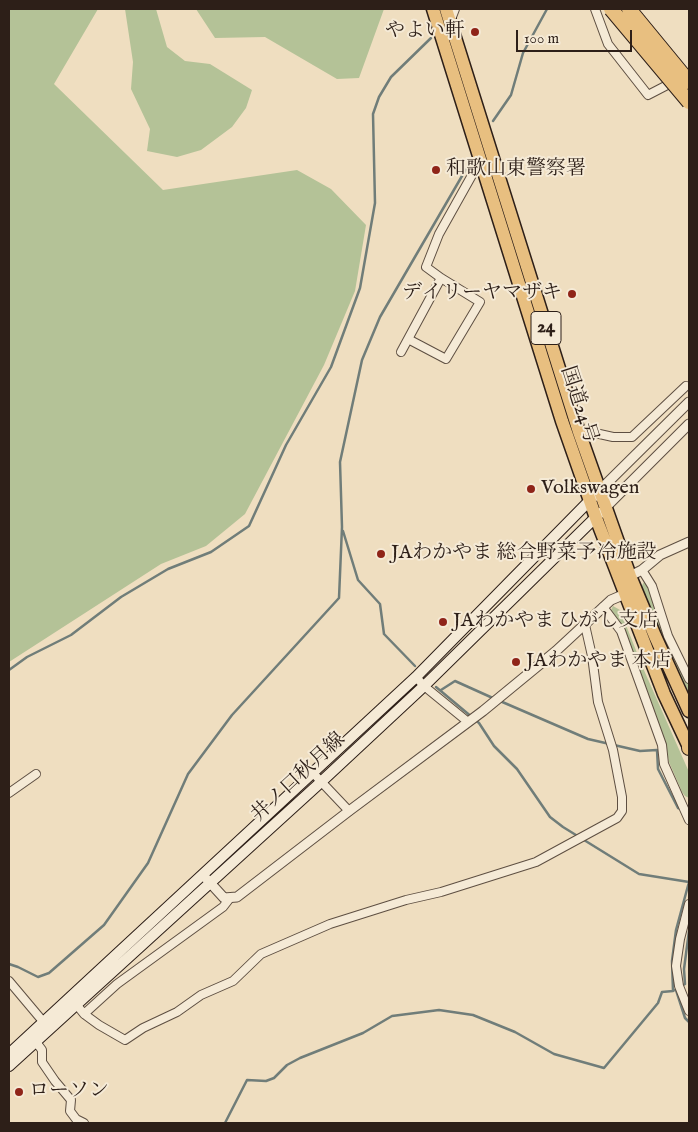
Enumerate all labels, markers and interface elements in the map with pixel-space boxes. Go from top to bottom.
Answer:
place label: やよい軒 [385,20,465,44]
scale bar [518,20,634,52]
marker: やよい軒 [469,26,481,38]
text: 100 m [524,29,559,48]
place label: 和歌山東警察署 [446,158,586,182]
marker: 和歌山東警察署 [430,164,442,176]
place label: デイリーヤマザキ [402,282,562,306]
marker: デイリーヤマザキ [566,288,578,300]
road number: 24 [531,312,561,344]
street label: 国道24号 [554,364,602,446]
place label: Volkswagen [541,477,639,501]
marker: Volkswagen [525,483,537,495]
place label: JAわかやま 総合野菜予冷施設 [391,542,657,566]
marker: JAわかやま 総合野菜予冷施設 [375,548,387,560]
place label: JAわかやま ひがし支店 [453,610,659,634]
marker: JAわかやま ひがし支店 [437,616,449,628]
place label: JAわかやま 本店 [526,650,672,674]
marker: JAわかやま 本店 [510,656,522,668]
street label: 井ノ口秋月線 [247,728,351,828]
place label: ローソン [29,1080,109,1104]
marker: ローソン [13,1086,25,1098]

